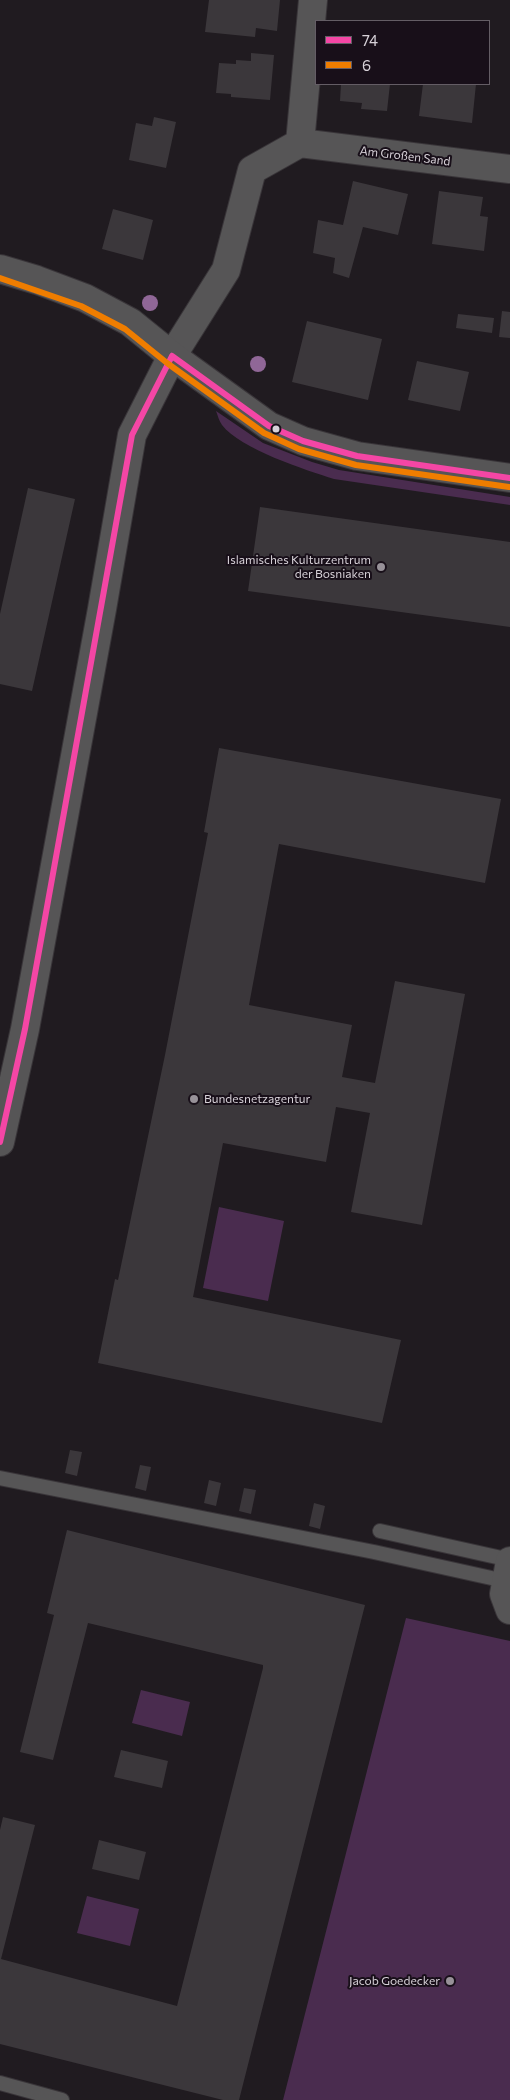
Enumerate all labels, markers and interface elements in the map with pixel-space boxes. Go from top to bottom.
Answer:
legend [315,20,490,85]
text: 74 [362,31,378,49]
text: 6 [362,56,371,74]
street label: Am Großen Sand [359,143,451,169]
unlabelled marker [271,424,281,434]
place label: Islamisches Kulturzentrum der Bosniaken [227,553,371,581]
marker: Islamisches Kulturzentrum der Bosniaken [375,561,387,573]
place label: Bundesnetzagentur [204,1092,310,1106]
marker: Bundesnetzagentur [188,1093,200,1105]
place label: Jacob Goedecker [349,1974,440,1988]
marker: Jacob Goedecker [444,1975,456,1987]

